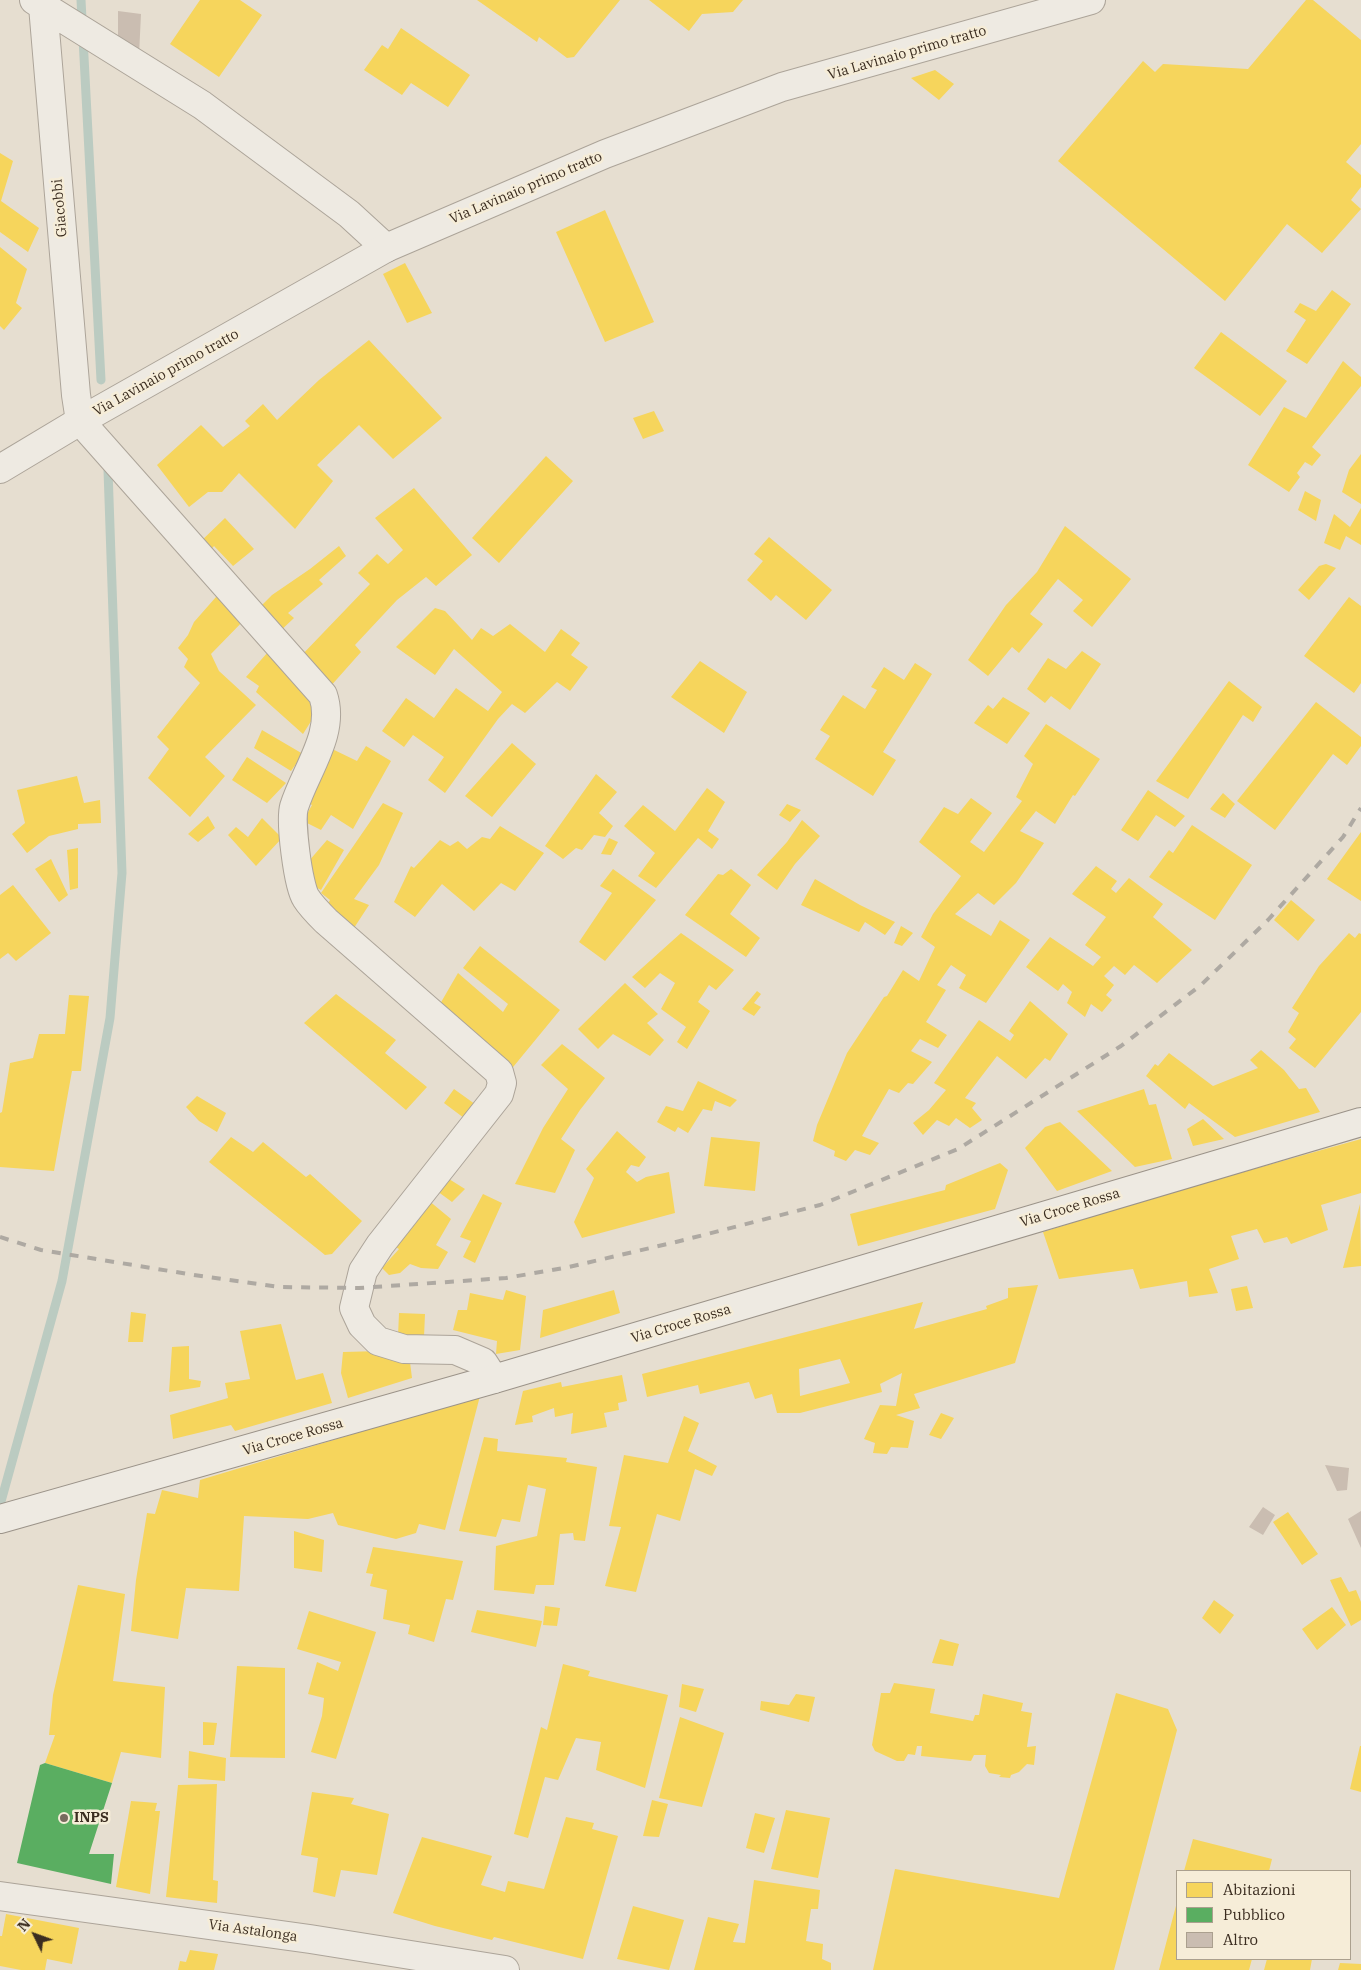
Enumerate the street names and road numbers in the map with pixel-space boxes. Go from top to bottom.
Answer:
street label: Via Lavinaio primo tratto [826,22,988,84]
street label: Via Lavinaio primo tratto [447,148,605,228]
street label: Giacobbi [49,178,71,238]
street label: Via Lavinaio primo tratto [90,326,242,420]
street label: Via Croce Rossa [1018,1185,1122,1231]
street label: Via Croce Rossa [629,1301,733,1347]
street label: Via Croce Rossa [241,1415,345,1459]
street label: Via Astalonga [208,1916,298,1946]

